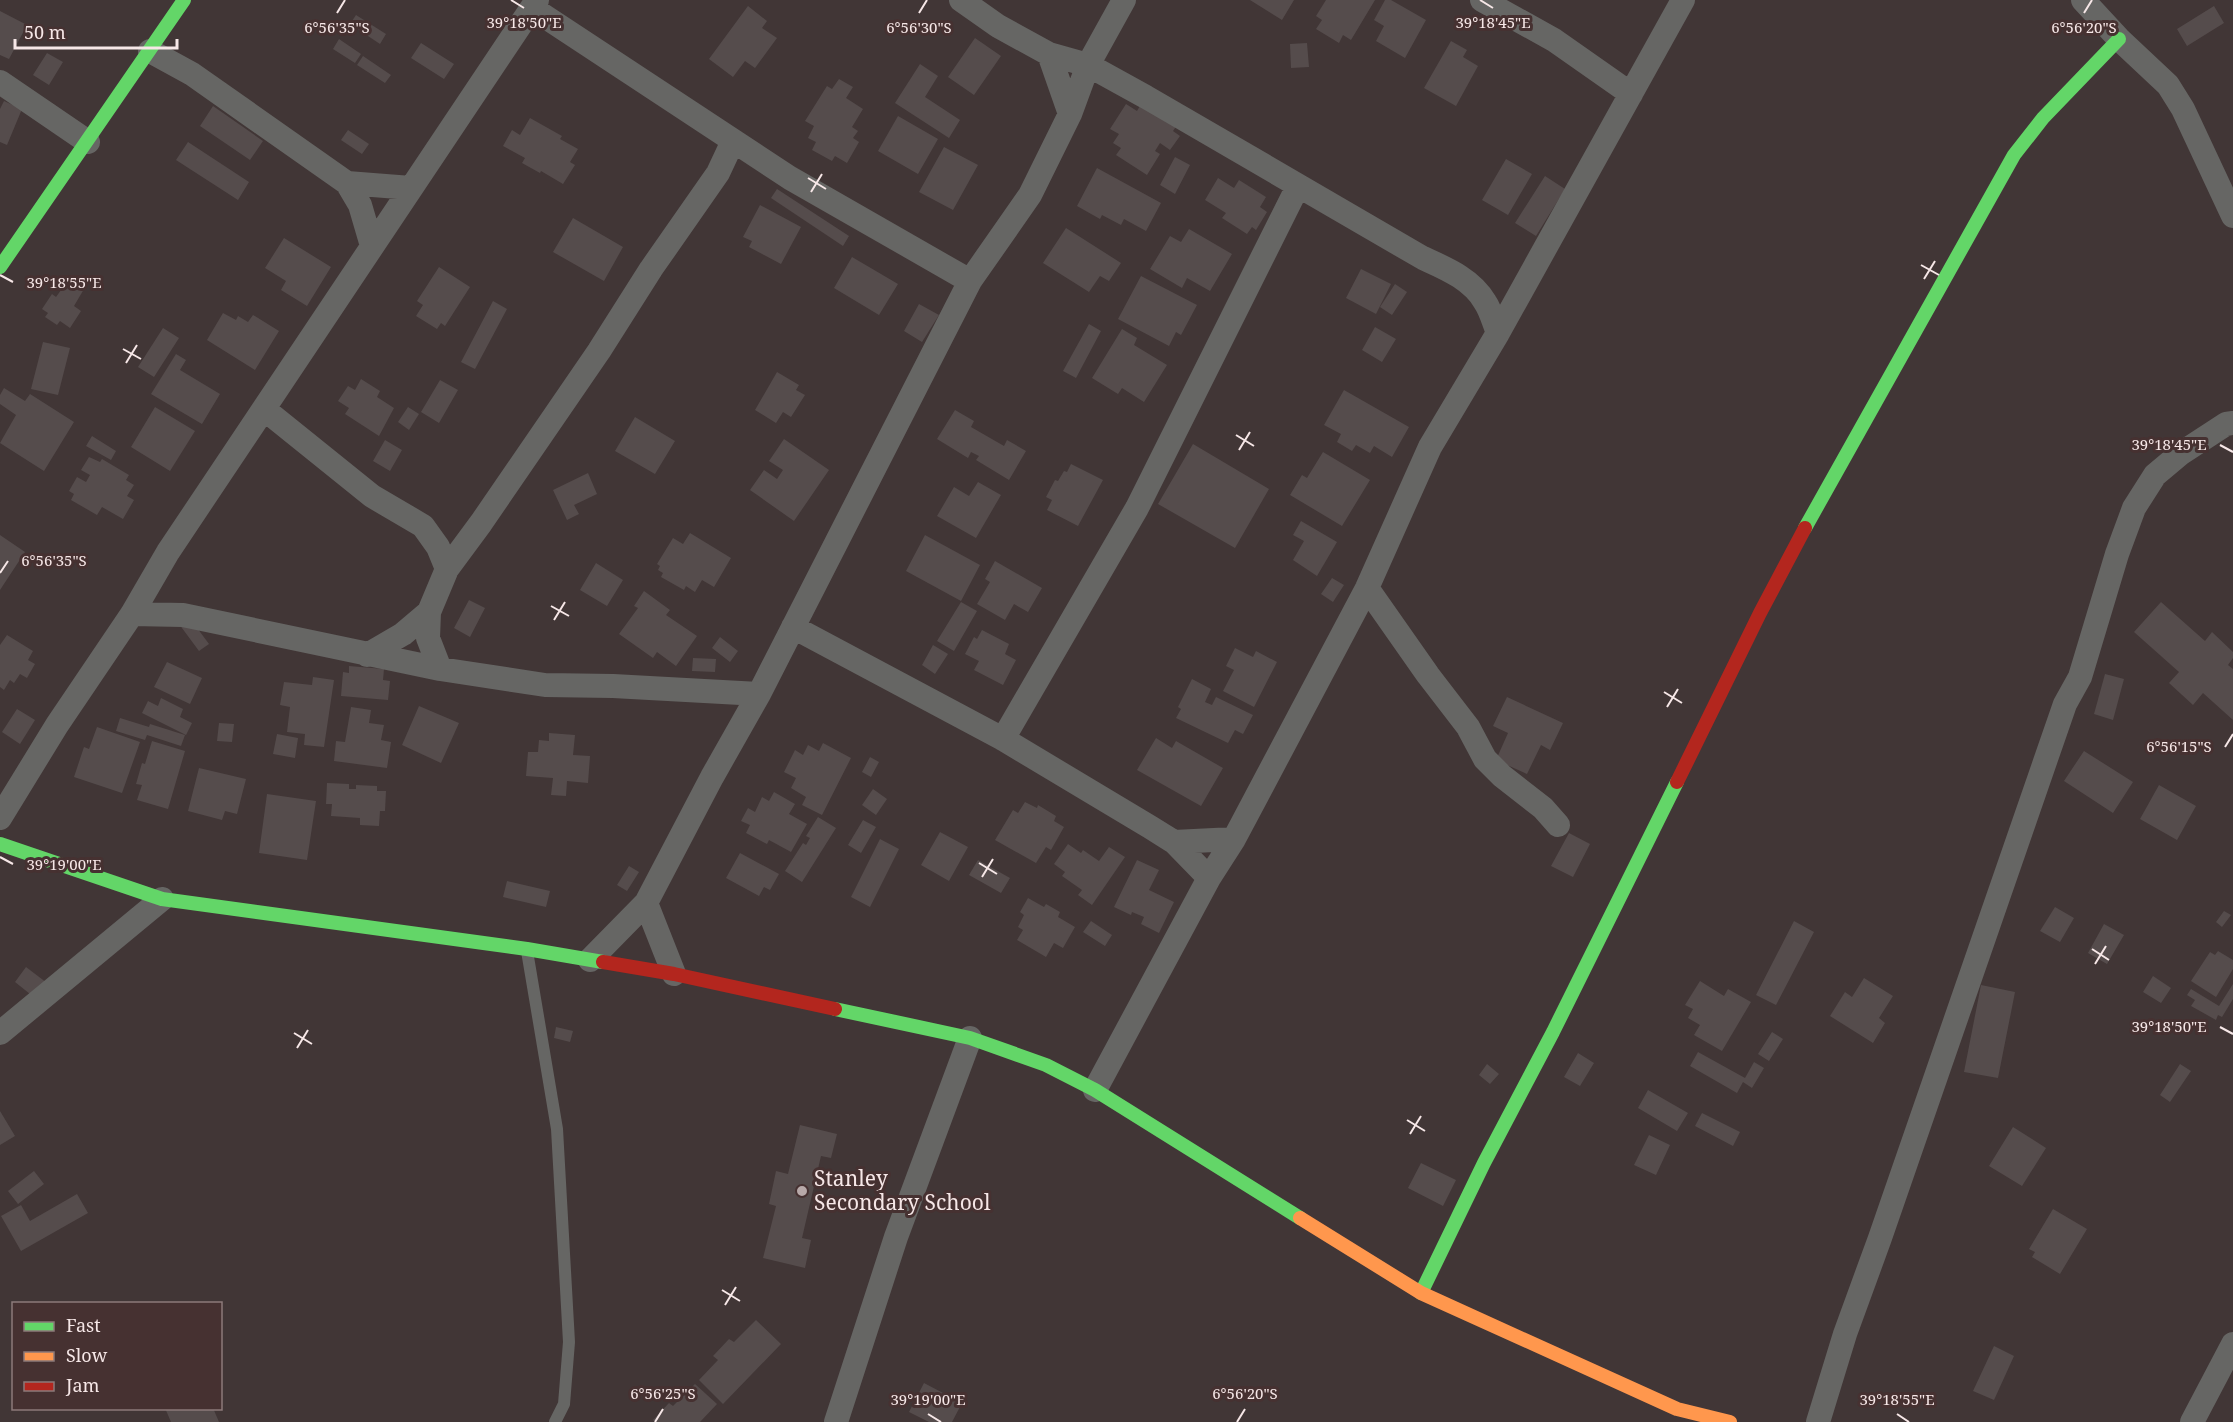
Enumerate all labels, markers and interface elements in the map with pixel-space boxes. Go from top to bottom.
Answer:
scale bar [15,12,177,50]
text: 39°18'50"E [486,12,562,32]
text: 39°18'45"E [1455,12,1531,32]
text: 6°56'35"S [304,17,370,37]
text: 6°56'30"S [886,17,952,37]
text: 6°56'20"S [2051,17,2117,37]
text: 50 m [24,20,66,44]
text: 39°18'55"E [26,272,102,292]
text: 39°18'45"E [2131,434,2207,454]
text: 6°56'35"S [21,550,87,570]
text: 6°56'15"S [2146,736,2212,756]
text: 39°19'00"E [26,854,102,874]
text: 39°18'50"E [2131,1016,2207,1036]
place label: Stanley Secondary School [814,1164,991,1216]
marker: Stanley Secondary School [795,1184,809,1198]
legend [12,1302,222,1410]
text: Fast [66,1313,101,1337]
text: Slow [66,1343,108,1367]
text: Jam [65,1373,100,1397]
text: 6°56'25"S [630,1383,696,1403]
text: 6°56'20"S [1212,1383,1278,1403]
text: 39°19'00"E [890,1389,966,1409]
text: 39°18'55"E [1859,1389,1935,1409]

